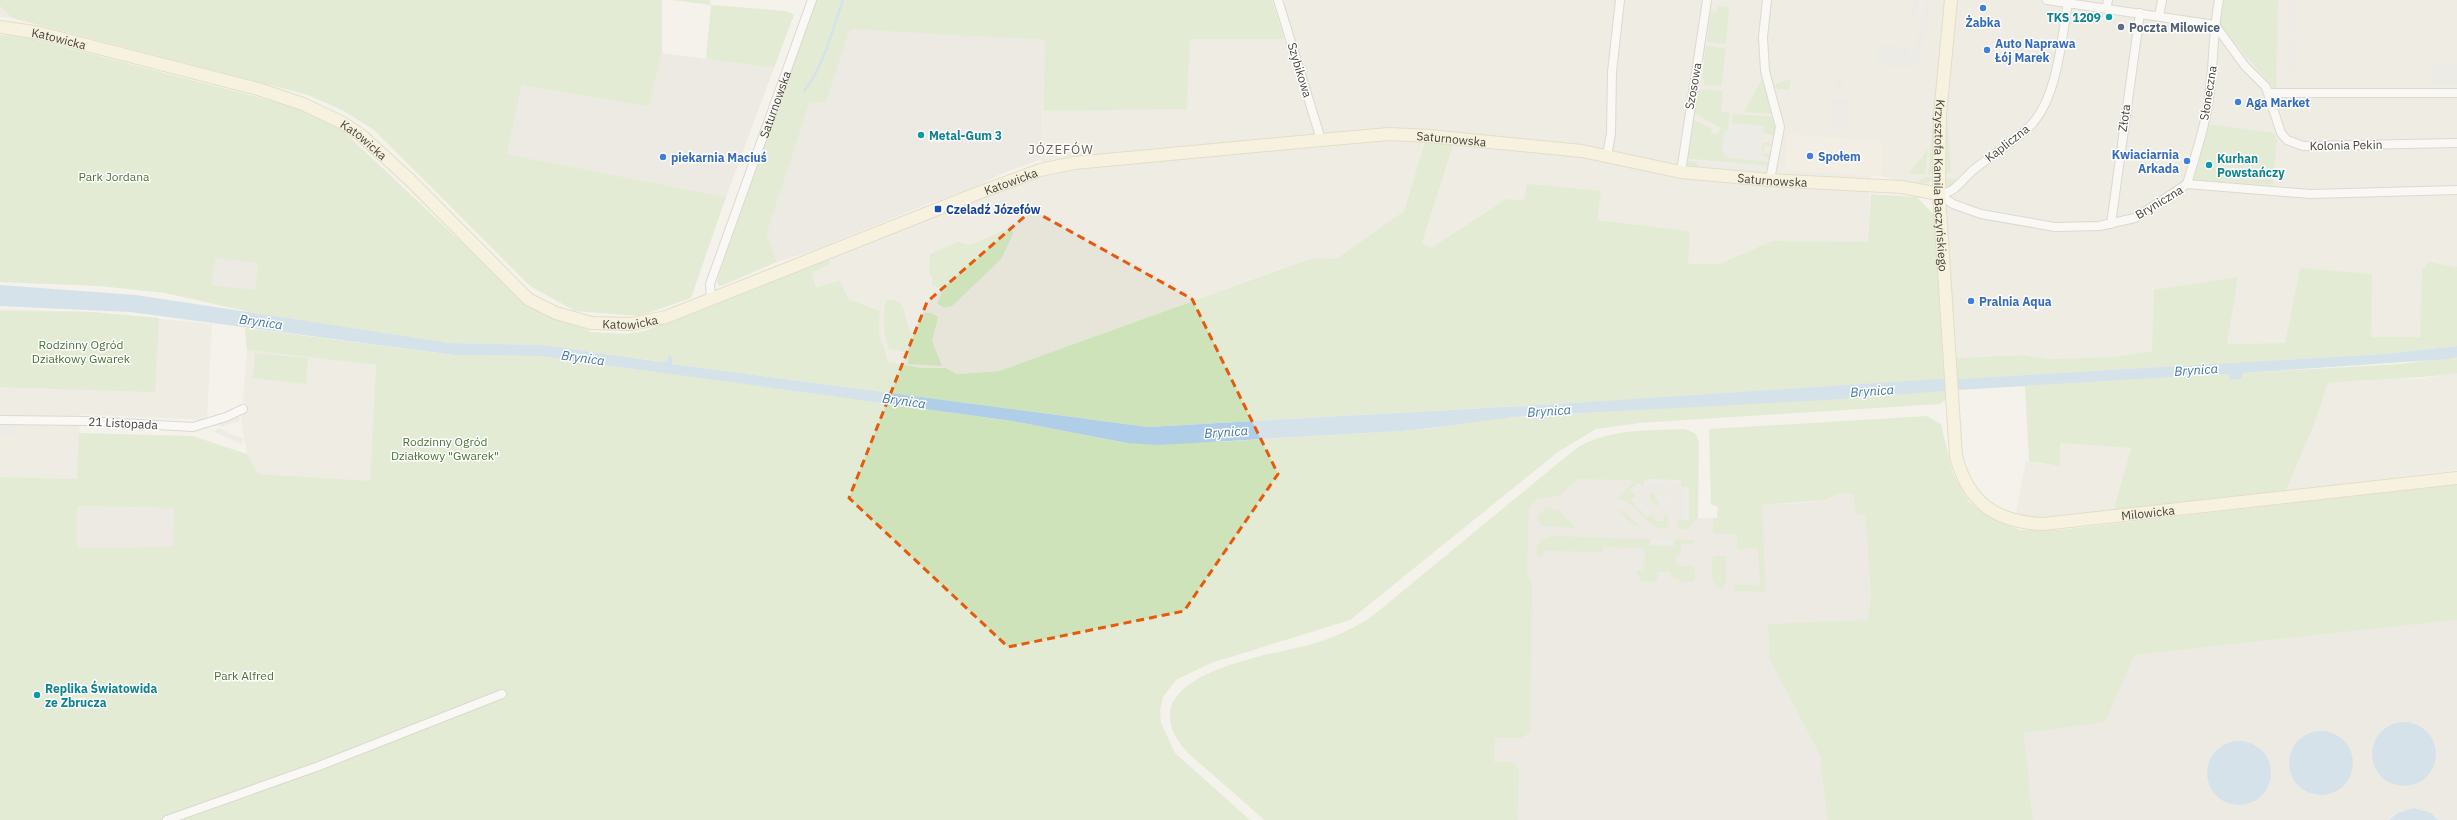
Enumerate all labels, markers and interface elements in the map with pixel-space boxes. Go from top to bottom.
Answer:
marker: Żabka [1978,3,1988,13]
place label: TKS 1209 [2047,10,2101,25]
marker: TKS 1209 [2104,12,2114,22]
place label: Żabka [1965,15,2001,30]
place label: Poczta Milowice [2129,20,2220,35]
marker: Poczta Milowice [2116,22,2126,32]
street label: Katowicka [31,24,88,52]
place label: Auto Naprawa Łój Marek [1994,36,2076,65]
street label: Szybikowa [1285,41,1316,100]
marker: Auto Naprawa Łój Marek [1982,45,1992,55]
street label: Szosowa [1682,61,1705,111]
street label: Słoneczna [2196,64,2220,121]
street label: Saturnowska [756,68,794,140]
place label: Aga Market [2246,95,2310,110]
marker: Aga Market [2233,97,2243,107]
street label: Krzysztofa Kamila Baczyńskiego [1931,99,1952,272]
street label: Złota [2115,103,2133,133]
street label: Katowicka [338,116,391,163]
street label: Kapliczna [1982,121,2033,165]
place label: Metal-Gum 3 [929,128,1002,143]
street label: Saturnowska [1416,128,1488,149]
marker: Metal-Gum 3 [916,130,926,140]
street label: Kolonia Pekin [2309,137,2383,153]
district label: JÓZEFÓW [1028,141,1094,158]
place label: Kwiaciarnia Arkada [2112,147,2179,176]
place label: Społem [1818,149,1861,164]
place label: piekarnia Maciuś [671,150,767,165]
marker: Społem [1805,151,1815,161]
place label: Kurhan Powstańczy [2217,151,2285,180]
marker: piekarnia Maciuś [658,152,668,162]
marker: Kwiaciarnia Arkada [2182,156,2192,166]
marker: Kurhan Powstańczy [2204,160,2214,170]
street label: Katowicka [982,164,1040,198]
park label: Park Jordana [79,169,150,184]
street label: Saturnowska [1737,170,1808,189]
street label: Bryniczna [2132,182,2186,222]
place label: Czeladź Józefów [946,202,1041,217]
marker: Czeladź Józefów [933,204,943,214]
place label: Pralnia Aqua [1979,294,2052,309]
marker: Pralnia Aqua [1966,296,1976,306]
water label: Brynica [238,311,284,333]
street label: Katowicka [602,311,660,332]
park label: Rodzinny Ogród Działkowy Gwarek [32,337,131,366]
water label: Brynica [560,347,606,369]
water label: Brynica [2173,360,2219,380]
water label: Brynica [1849,381,1895,401]
water label: Brynica [881,390,927,412]
water label: Brynica [1526,401,1572,421]
street label: 21 Listopada [88,414,159,432]
water label: Brynica [1203,422,1249,442]
park label: Rodzinny Ogród Działkowy "Gwarek" [391,434,499,463]
street label: Milowicka [2120,502,2176,523]
park label: Park Alfred [214,668,274,683]
place label: Replika Światowida ze Zbrucza [45,680,157,710]
marker: Replika Światowida ze Zbrucza [32,690,42,700]

